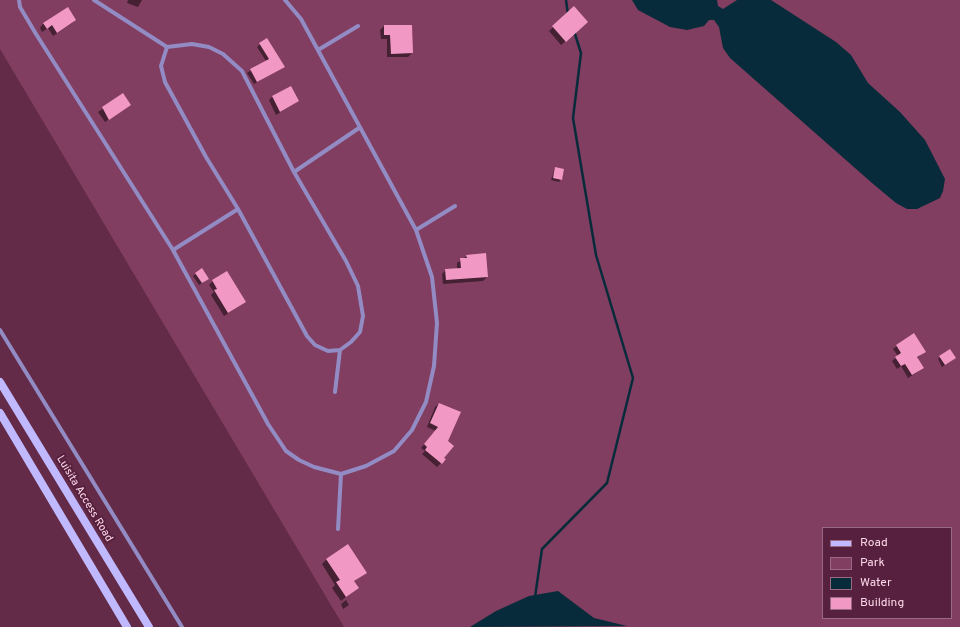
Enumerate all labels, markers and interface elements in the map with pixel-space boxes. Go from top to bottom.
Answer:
street label: Luisita Access Road [53,454,115,544]
legend [822,527,952,619]
text: Road [860,535,888,551]
text: Park [860,555,885,571]
text: Water [860,575,892,591]
text: Building [860,595,904,611]

